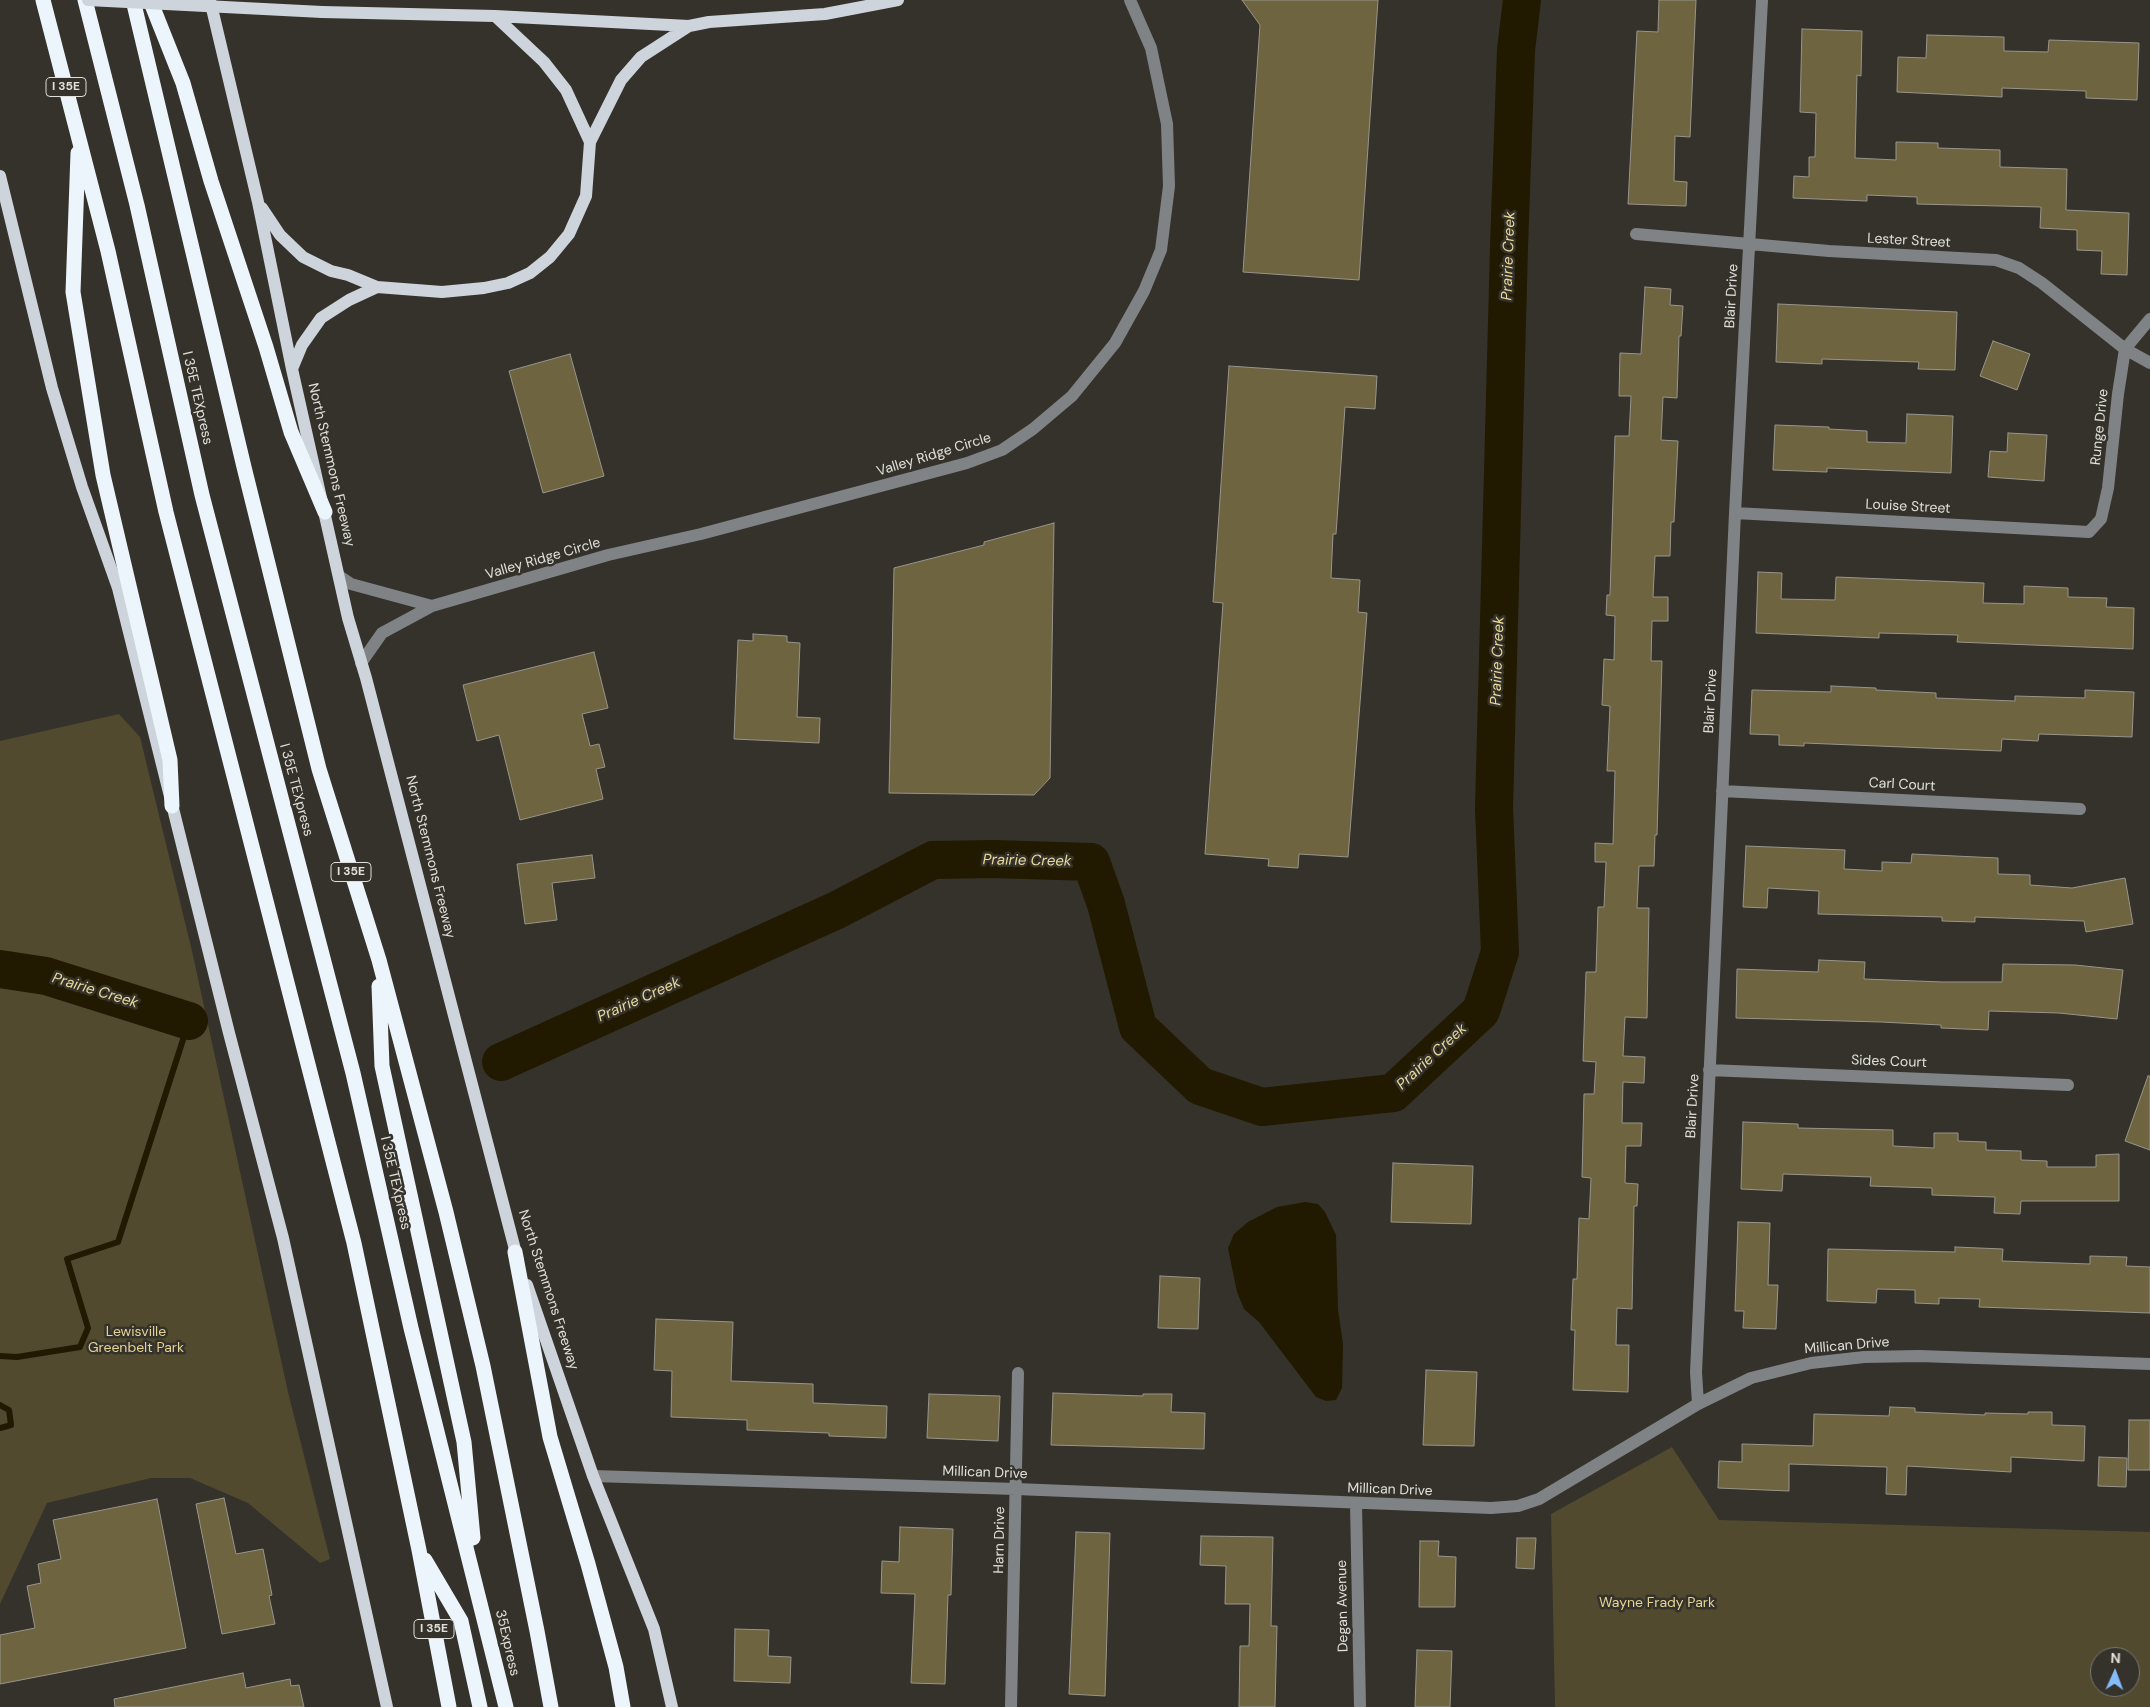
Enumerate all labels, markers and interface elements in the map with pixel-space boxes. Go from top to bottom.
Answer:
road number: I 35E [46,77,86,96]
water label: Prairie Creek [1498,211,1520,301]
street label: Lester Street [1867,230,1951,252]
street label: Blair Drive [1722,263,1742,329]
street label: I 35E TEXpress [178,350,216,446]
street label: North Stemmons Freeway [304,382,358,548]
street label: Runge Drive [2088,388,2112,466]
street label: Valley Ridge Circle [875,430,993,480]
street label: Louise Street [1865,496,1951,518]
street label: Valley Ridge Circle [484,535,602,583]
water label: Prairie Creek [1487,616,1509,706]
street label: Blair Drive [1701,668,1721,734]
street label: I 35E TEXpress [276,742,316,838]
street label: North Stemmons Freeway [402,774,458,940]
street label: Carl Court [1868,775,1936,795]
water label: Prairie Creek [982,851,1072,871]
road number: I 35E [331,862,371,882]
water label: Prairie Creek [50,969,140,1013]
water label: Prairie Creek [595,974,683,1026]
water label: Prairie Creek [1393,1020,1471,1094]
street label: Sides Court [1851,1052,1927,1072]
street label: Blair Drive [1683,1073,1703,1139]
street label: I 35E TEXpress [376,1135,414,1231]
street label: North Stemmons Freeway [514,1208,582,1372]
park label: Lewisville Greenbelt Park [88,1324,184,1356]
street label: Millican Drive [1804,1334,1890,1358]
street label: Millican Drive [942,1463,1028,1483]
street label: Millican Drive [1347,1480,1433,1500]
street label: Harn Drive [991,1506,1009,1574]
street label: Degan Avenue [1334,1560,1352,1652]
park label: Wayne Frady Park [1599,1595,1715,1611]
street label: 35Express [491,1608,523,1678]
road number: I 35E [414,1620,454,1638]
north arrow [2090,1647,2140,1697]
text: N [2110,1649,2121,1667]

